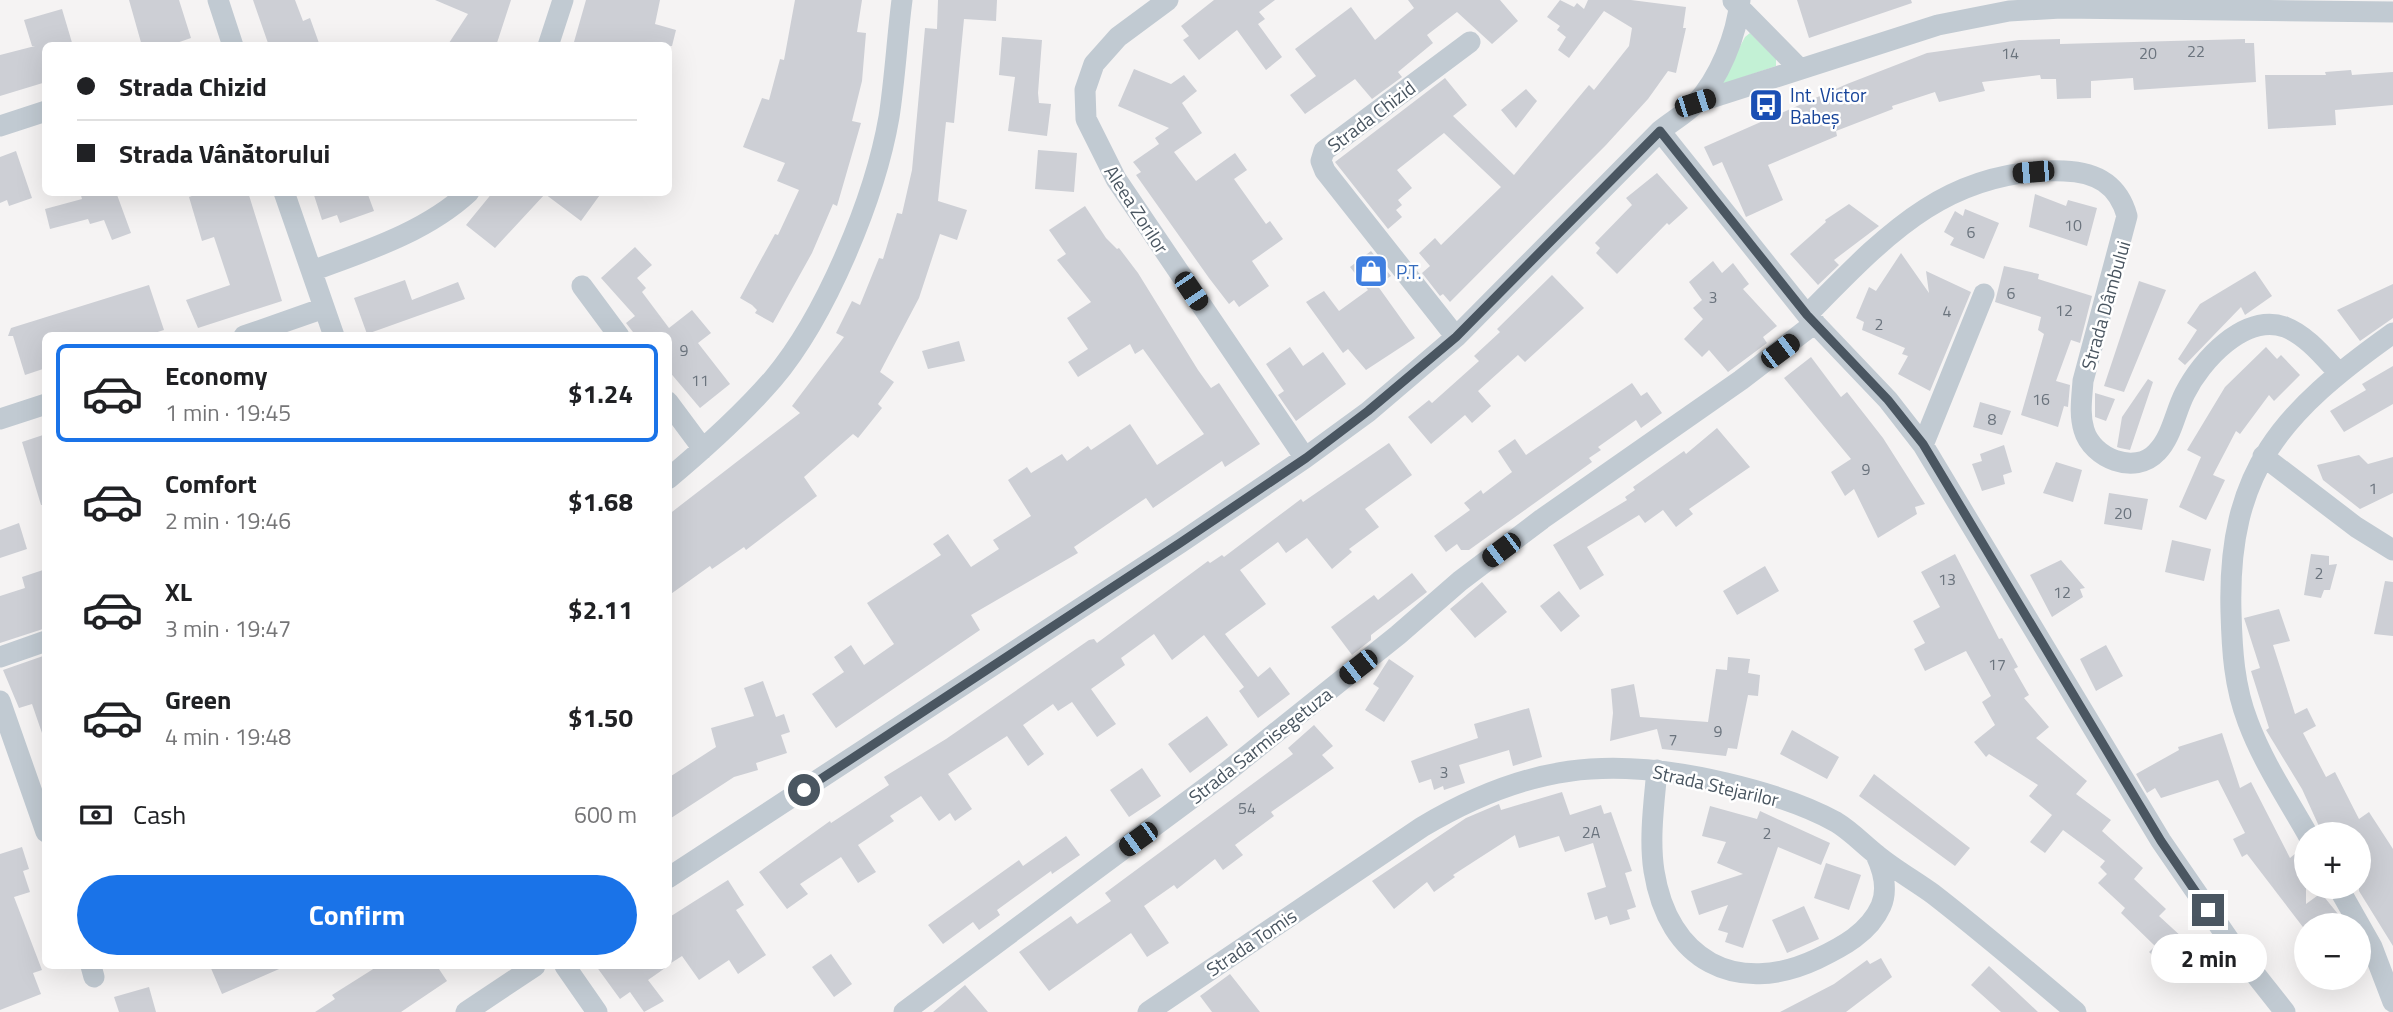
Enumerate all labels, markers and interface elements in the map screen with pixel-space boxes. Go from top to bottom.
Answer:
house number: 22 [2187,39,2205,63]
house number: 14 [2001,41,2019,65]
house number: 20 [2139,41,2157,65]
text: Strada Chizid [119,67,267,106]
street label: Strada Chizid [1321,73,1421,159]
place label: Int. Victor Babeș [1790,80,1867,131]
bus stop icon: Int. Victor Babeș [1747,86,1785,124]
car [1672,87,1719,119]
text: Strada Vânătorului [119,134,330,173]
street label: Aleea Zorilor [1098,159,1177,259]
car [2012,160,2055,184]
house number: 10 [2064,213,2082,237]
house number: 6 [1967,220,1976,244]
street label: Strada Dâmbului [2073,237,2137,373]
shop icon: P.T. [1352,252,1390,290]
place label: P.T. [1396,257,1422,286]
car [1171,268,1212,314]
house number: 6 [2007,281,2016,305]
house number: 3 [1709,285,1717,309]
house number: 12 [2055,298,2073,322]
house number: 4 [1943,299,1952,323]
house number: 2 [1875,312,1883,336]
car [1757,330,1804,372]
house number: 9 [680,338,689,362]
text: Economy [165,356,267,395]
icon: car [81,362,144,425]
house number: 11 [691,368,709,392]
text: $1.24 [568,374,633,413]
house number: 16 [2032,387,2050,411]
text: 1 min · 19:45 [165,395,291,430]
house number: 8 [1988,407,1997,431]
house number: 9 [1862,457,1871,481]
text: Comfort [165,464,257,503]
icon: car [81,470,144,533]
house number: 1 [2369,476,2377,500]
text: $1.68 [568,482,633,521]
house number: 20 [2114,501,2132,525]
text: 2 min · 19:46 [165,503,291,538]
car [1478,529,1525,571]
house number: 2 [2315,561,2323,585]
house number: 13 [1938,567,1956,591]
text: XL [165,572,192,611]
icon: car [81,578,144,641]
house number: 12 [2053,580,2071,604]
text: $2.11 [568,590,633,629]
text: 3 min · 19:47 [165,611,291,646]
car [1335,646,1382,688]
house number: 17 [1988,652,2006,676]
street label: Strada Sarmisegetuza [1182,679,1339,811]
text: Green [165,680,231,719]
icon: car [81,686,144,749]
text: $1.50 [568,698,633,737]
text: 4 min · 19:48 [165,719,291,754]
house number: 9 [1714,719,1723,743]
house number: 7 [1669,727,1677,751]
street label: Strada Stejarilor [1650,756,1782,814]
house number: 3 [1440,760,1448,784]
route start [788,774,820,806]
text: Cash [133,795,186,834]
icon: cash [77,796,115,834]
house number: 54 [1238,796,1256,820]
text: 600 m [574,797,637,832]
car [1115,818,1162,860]
house number: 2A [1582,820,1601,844]
house number: 2 [1763,821,1771,845]
map controls [2294,822,2371,990]
button: + [2294,822,2371,899]
button: Confirm [77,875,637,955]
route end [2192,894,2224,926]
street label: Strada Tomis [1200,901,1302,983]
button: − [2294,913,2371,990]
callout: 2 min [2150,934,2266,984]
text: 2 min [2181,941,2237,976]

